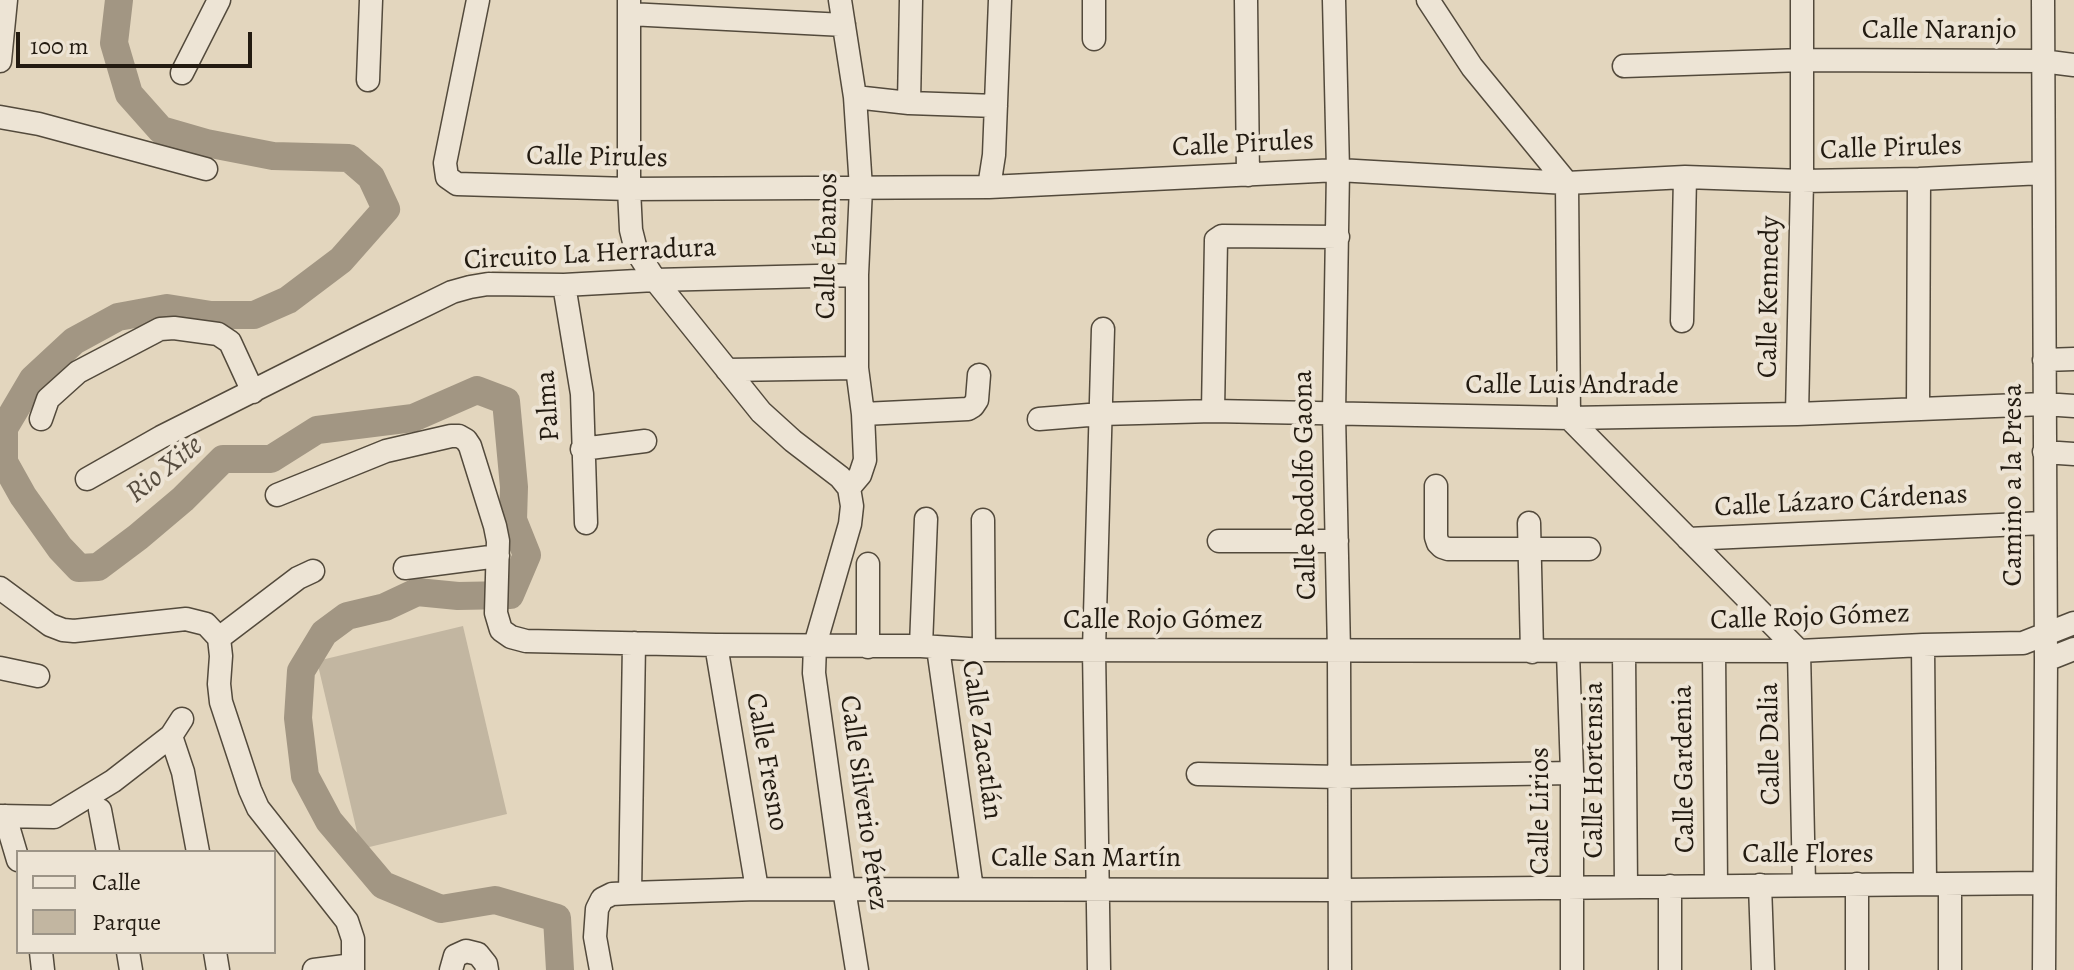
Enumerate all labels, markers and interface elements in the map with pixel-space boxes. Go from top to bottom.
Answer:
street label: Calle Naranjo [1862,14,2016,48]
scale bar [20,16,256,66]
text: 100 m [30,30,89,62]
street label: Calle Pirules [1171,125,1315,165]
street label: Calle Pirules [1820,130,1962,168]
street label: Calle Pirules [526,140,668,176]
street label: Calle Ébanos [810,172,846,320]
street label: Calle Kennedy [1752,216,1788,378]
street label: Circuito La Herradura [463,232,717,278]
street label: Palma [530,369,568,443]
street label: Calle Luis Andrade [1465,369,1679,403]
street label: Calle Rodolfo Gaona [1287,370,1325,600]
street label: Camino a la Presa [1997,383,2031,587]
water label: Rio Xite [119,428,211,512]
street label: Calle Lázaro Cárdenas [1713,479,1969,525]
street label: Calle Rojo Gómez [1710,598,1910,638]
street label: Calle Rojo Gómez [1063,604,1263,638]
street label: Calle Zacatlán [953,658,1009,822]
street label: Calle Hortensia [1578,682,1612,858]
street label: Calle Dalia [1753,682,1789,806]
street label: Calle Gardenia [1667,685,1703,853]
street label: Calle Fresno [737,690,795,834]
street label: Calle Silverio Pérez [831,693,895,913]
street label: Calle Lirios [1524,747,1558,875]
street label: Calle Flores [1742,838,1874,872]
street label: Calle San Martín [991,842,1181,876]
legend [16,850,276,954]
text: Calle [92,866,141,898]
text: Parque [92,906,161,938]

